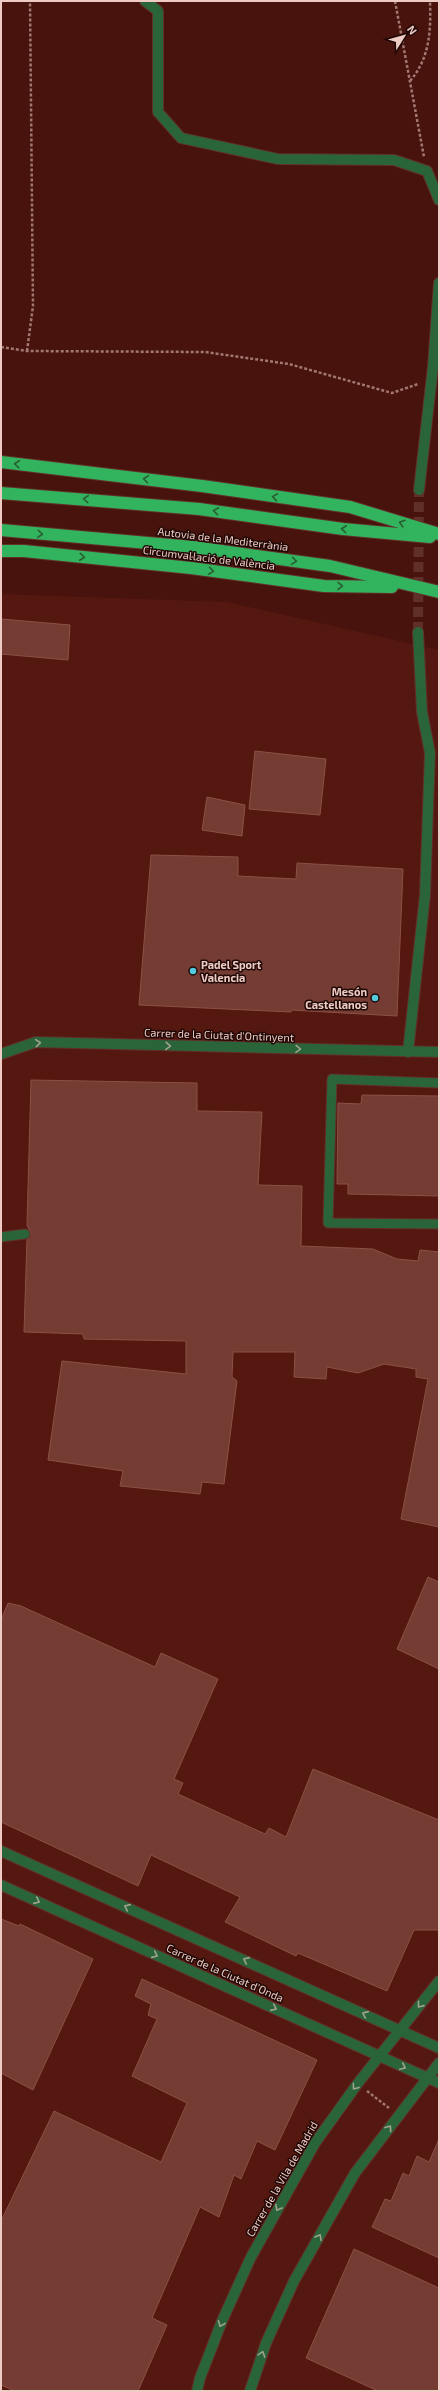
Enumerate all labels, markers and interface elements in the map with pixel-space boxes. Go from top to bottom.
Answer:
north arrow [384,16,424,56]
text: N [405,23,420,37]
one-way arrow [14,460,20,469]
one-way arrow [143,475,149,484]
one-way arrow [272,493,278,502]
one-way arrow [83,495,89,504]
one-way arrow [213,507,219,516]
one-way arrow [398,519,405,528]
street label: Autovia de la Mediterrània [157,524,289,553]
one-way arrow [341,524,347,533]
one-way arrow [37,529,43,538]
street label: Circumval·lació de València [142,543,276,572]
one-way arrow [79,552,85,561]
one-way arrow [291,556,297,565]
one-way arrow [208,566,214,575]
one-way arrow [337,582,343,590]
place label: Padel Sport Valencia [201,958,262,984]
marker: Padel Sport Valencia [188,966,198,976]
place label: Mesón Castellanos [305,985,367,1011]
marker: Mesón Castellanos [370,993,380,1003]
street label: Carrer de la Ciutat d'Ontinyent [144,1025,294,1044]
one-way arrow [35,1039,41,1048]
one-way arrow [165,1042,171,1050]
one-way arrow [295,1045,301,1053]
one-way arrow [33,1897,40,1905]
one-way arrow [124,1904,132,1912]
street label: Carrer de la Ciutat d’Onda [165,1941,286,2004]
one-way arrow [151,1950,158,1958]
one-way arrow [243,1957,250,1965]
one-way arrow [417,2001,424,2008]
one-way arrow [269,2003,277,2011]
one-way arrow [361,2011,369,2019]
one-way arrow [399,2062,407,2070]
one-way arrow [353,2082,360,2089]
street label: Carrer de la Vila de Madrid [243,2119,320,2239]
one-way arrow [384,2125,391,2132]
one-way arrow [276,2204,283,2211]
one-way arrow [314,2234,322,2241]
one-way arrow [217,2321,225,2328]
one-way arrow [258,2351,266,2358]

